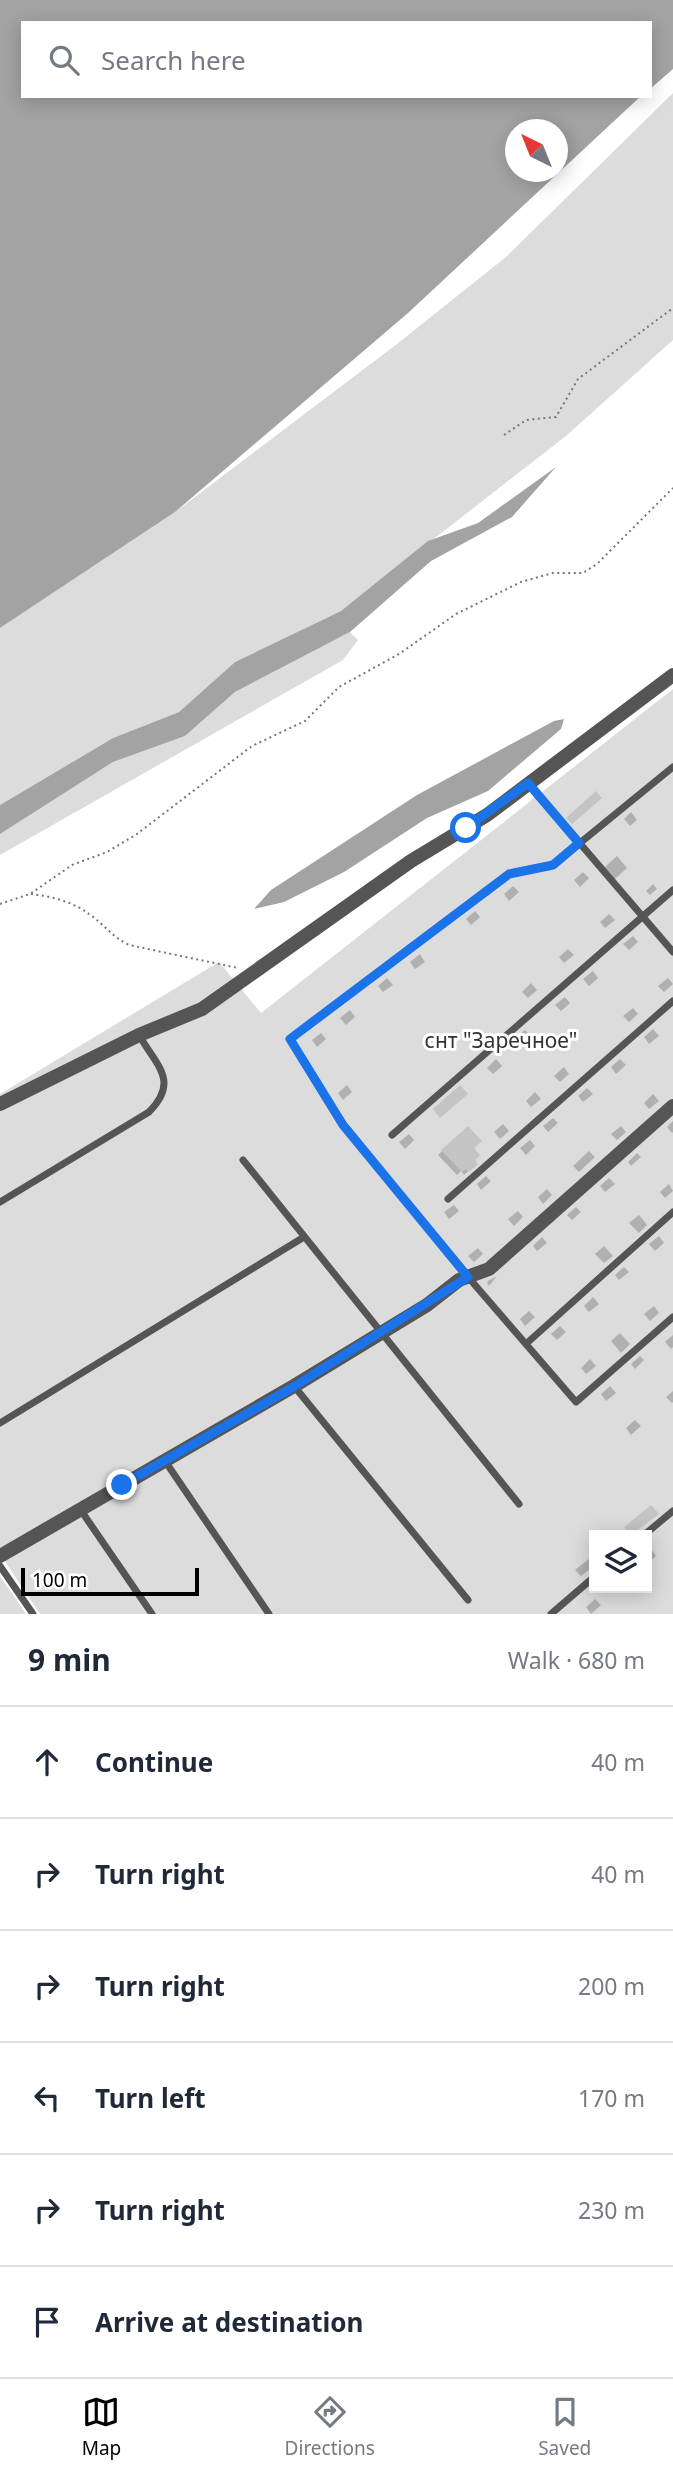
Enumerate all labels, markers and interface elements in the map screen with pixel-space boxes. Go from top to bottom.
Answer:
search box [21,21,652,98]
icon: search [45,41,83,79]
text: Search here [101,42,246,78]
north arrow [505,119,568,182]
route start [450,812,481,843]
park label: снт "Заречное" [425,1026,577,1054]
route end [106,1469,137,1500]
map controls [589,1530,652,1593]
button: layers [589,1530,652,1593]
scale bar [21,1565,200,1597]
text: 100 m [32,1567,87,1593]
text: 9 min [28,1639,111,1680]
text: Walk · 680 m [508,1644,645,1676]
icon: ahead [28,1743,66,1781]
text: Continue [95,1744,213,1780]
text: 40 m [591,1746,645,1778]
icon: right [28,1855,66,1893]
text: Turn right [95,1856,225,1892]
text: 40 m [591,1858,645,1890]
icon: right [28,1967,66,2005]
text: Turn right [95,1968,225,2004]
text: 200 m [578,1970,645,2002]
icon: left [28,2079,66,2117]
text: Turn left [95,2080,206,2116]
text: 170 m [578,2082,645,2114]
icon: right [28,2191,66,2229]
text: Turn right [95,2192,225,2228]
text: 230 m [578,2194,645,2226]
icon: arrive [28,2303,66,2341]
text: Arrive at destination [95,2304,364,2340]
tab: Map [82,2393,121,2461]
tab: Directions [285,2393,375,2461]
tab: Saved [538,2393,591,2461]

